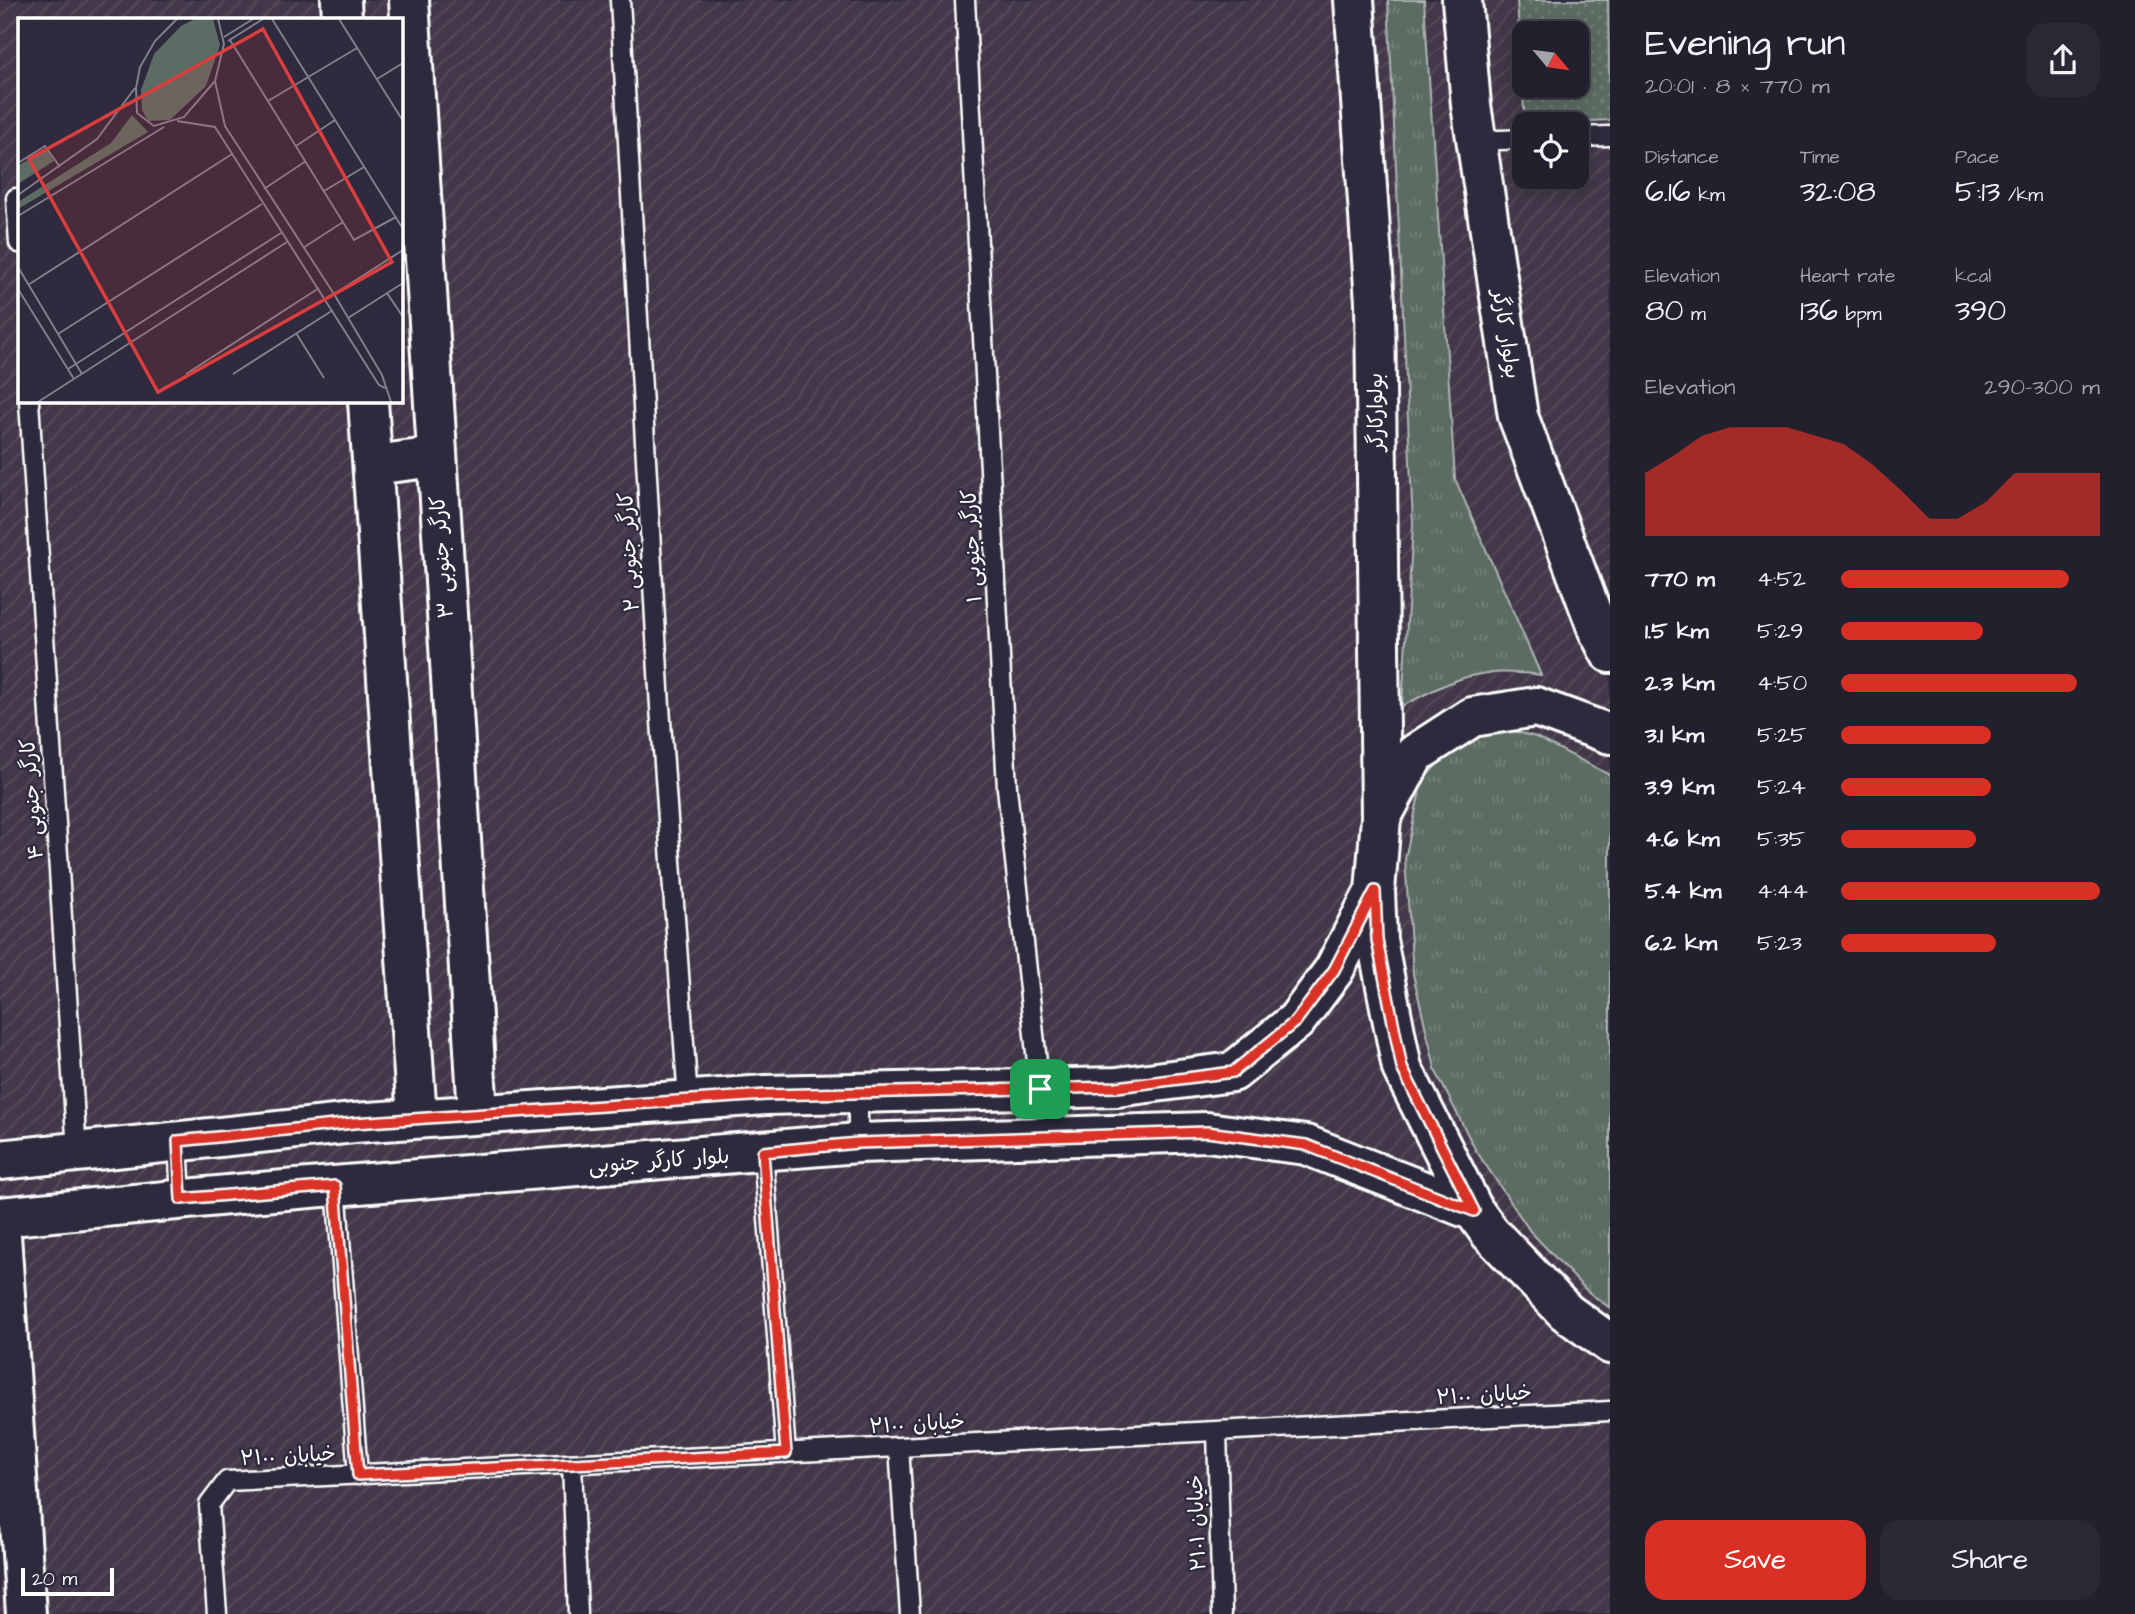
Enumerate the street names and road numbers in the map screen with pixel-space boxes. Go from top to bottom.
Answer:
street label: بولوار کارگر [1484,285,1527,381]
street label: بولوارکارگر [1361,373,1391,453]
street label: کارگر جنوبی ۱ [955,489,989,603]
street label: کارگر جنوبی ۲ [611,491,647,613]
street label: کارگر جنوبی ۳ [423,495,461,619]
street label: کارگر جنوبی ۴ [13,737,51,861]
street label: بلوار کارگر جنوبی [588,1142,730,1180]
street label: خیابان ۲۱۰۰ [1435,1378,1533,1412]
street label: خیابان ۲۱۰۰ [868,1407,966,1441]
street label: خیابان ۲۱۰۰ [239,1439,337,1473]
street label: خیابان ۲۱۰۱ [1181,1474,1213,1572]

